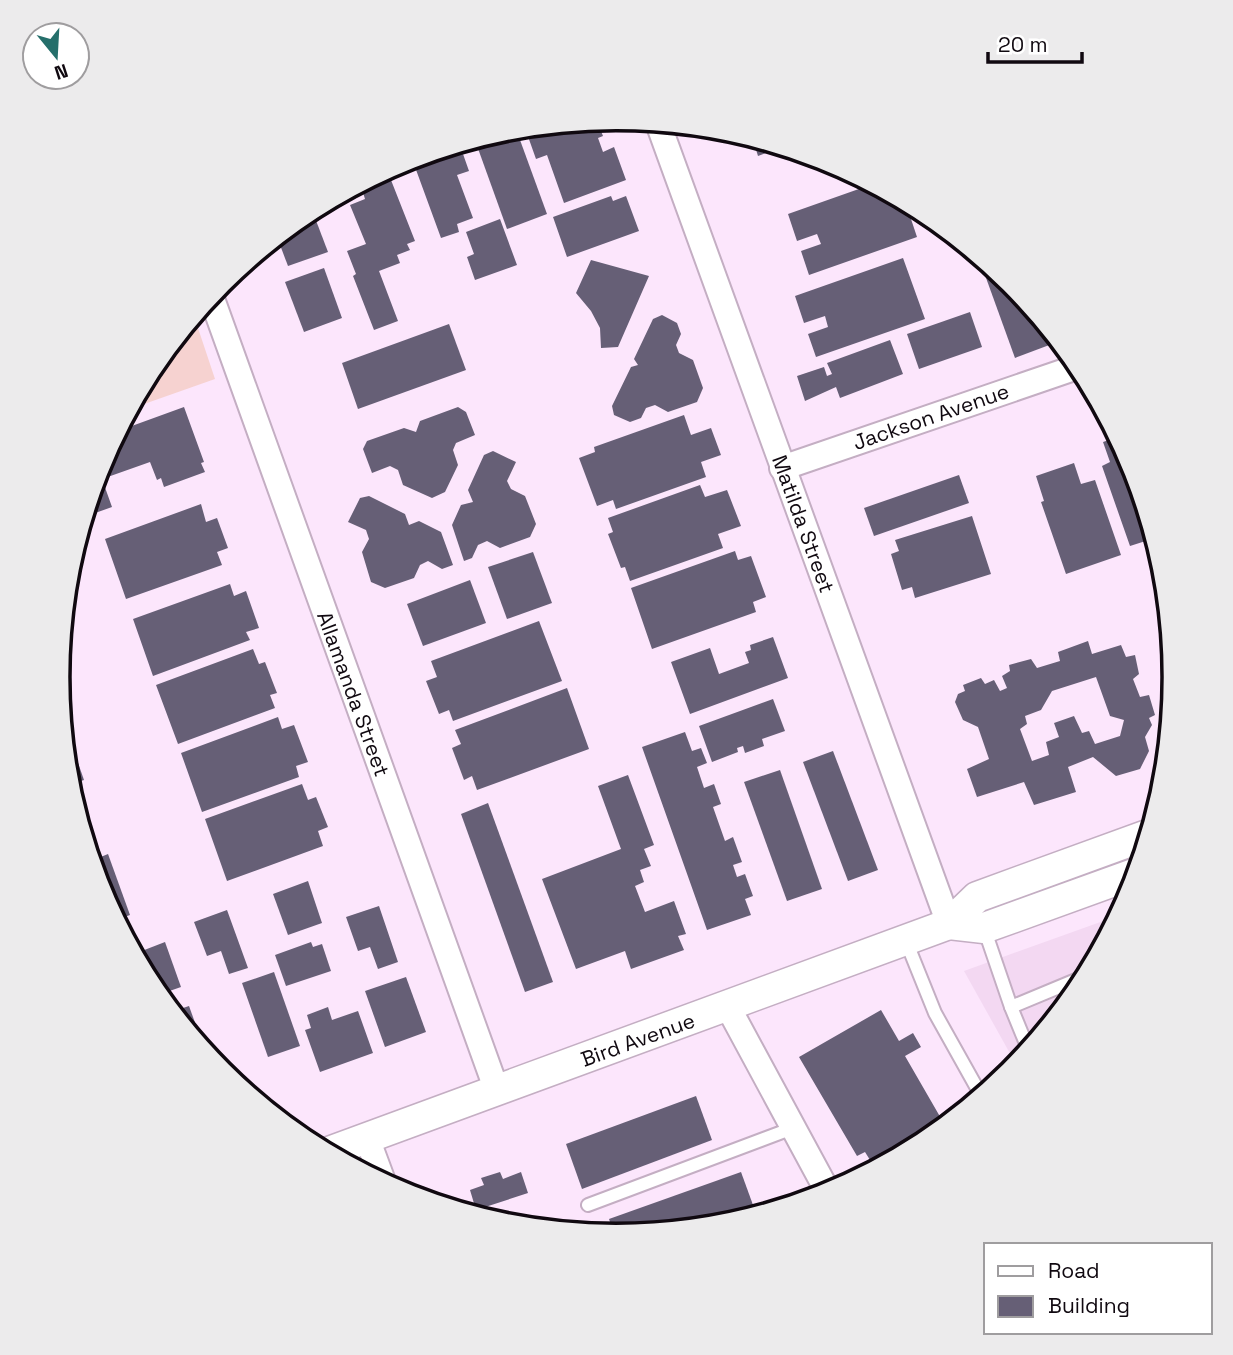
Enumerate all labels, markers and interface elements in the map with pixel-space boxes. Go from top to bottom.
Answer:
north arrow [21,21,91,91]
scale bar [988,21,1082,65]
text: 20 m [998,31,1048,58]
text: N [51,58,71,86]
street label: Jackson Avenue [849,377,1013,456]
street label: Matilda Street [766,451,841,596]
street label: Allamanda Street [311,608,396,780]
street label: Bird Avenue [577,1006,699,1073]
legend [984,1243,1212,1334]
text: Road [1048,1257,1100,1284]
text: Building [1048,1292,1130,1319]

